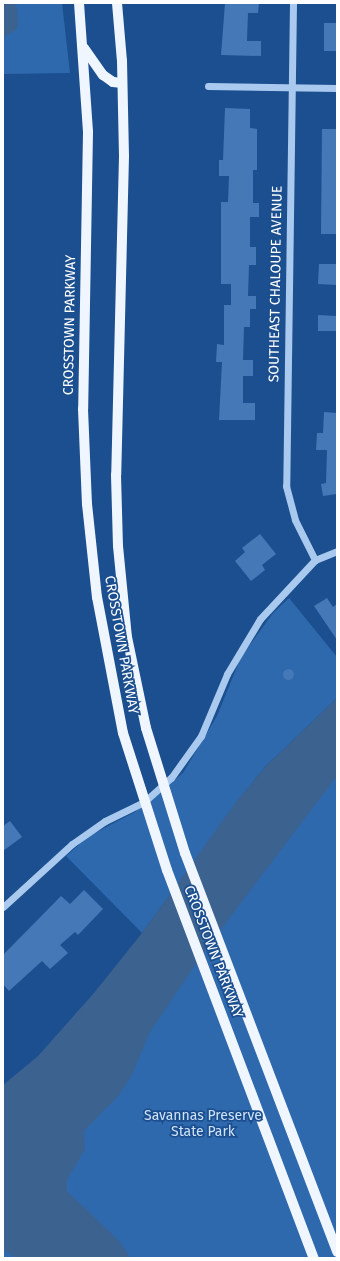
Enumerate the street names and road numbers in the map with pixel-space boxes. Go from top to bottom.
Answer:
street label: SOUTHEAST CHALOUPE AVENUE [266,186,286,382]
street label: CROSSTOWN PARKWAY [60,255,80,395]
street label: CROSSTOWN PARKWAY [101,574,141,716]
street label: CROSSTOWN PARKWAY [180,883,246,1021]

